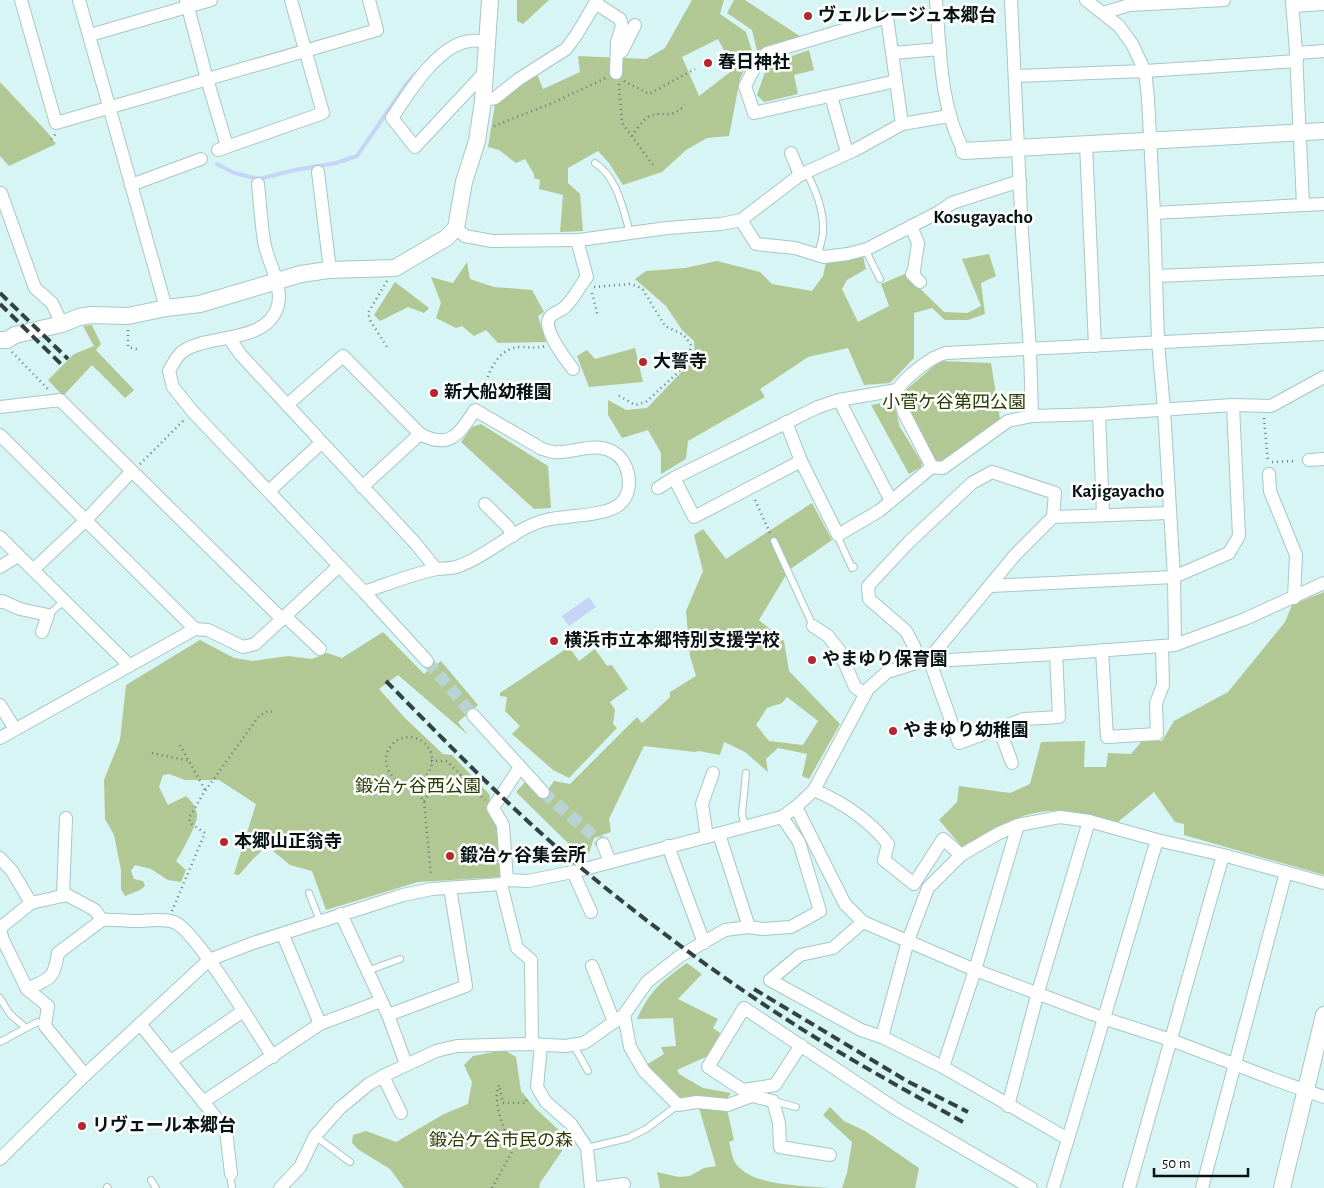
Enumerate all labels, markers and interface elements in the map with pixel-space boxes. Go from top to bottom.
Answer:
place label: ヴェルレージュ本郷台 [818,4,996,25]
marker: ヴェルレージュ本郷台 [802,10,814,22]
place label: 春日神社 [718,52,790,72]
marker: 春日神社 [702,57,714,69]
district label: Kosugayacho [933,208,1033,227]
place label: 大誓寺 [653,351,707,371]
marker: 大誓寺 [637,356,649,368]
place label: 新大船幼稚園 [444,382,552,402]
marker: 新大船幼稚園 [428,387,440,399]
park label: 小菅ケ谷第四公園 [882,392,1026,412]
district label: Kajigayacho [1072,482,1164,501]
place label: 横浜市立本郷特別支援学校 [564,630,780,650]
marker: 横浜市立本郷特別支援学校 [548,635,560,647]
place label: やまゆり保育園 [822,649,948,669]
marker: やまゆり保育園 [806,654,818,666]
place label: やまゆり幼稚園 [903,720,1029,740]
marker: やまゆり幼稚園 [887,725,899,737]
park label: 鍛冶ヶ谷西公園 [355,776,481,796]
place label: 本郷山正翁寺 [234,831,342,851]
marker: 本郷山正翁寺 [218,836,230,848]
place label: 鍛冶ヶ谷集会所 [460,845,586,865]
marker: 鍛冶ヶ谷集会所 [444,850,456,862]
place label: リヴェール本郷台 [92,1114,236,1135]
marker: リヴェール本郷台 [76,1120,88,1132]
park label: 鍛冶ケ谷市民の森 [429,1130,573,1150]
scale bar [1154,1146,1248,1178]
text: 50 m [1162,1156,1191,1171]

